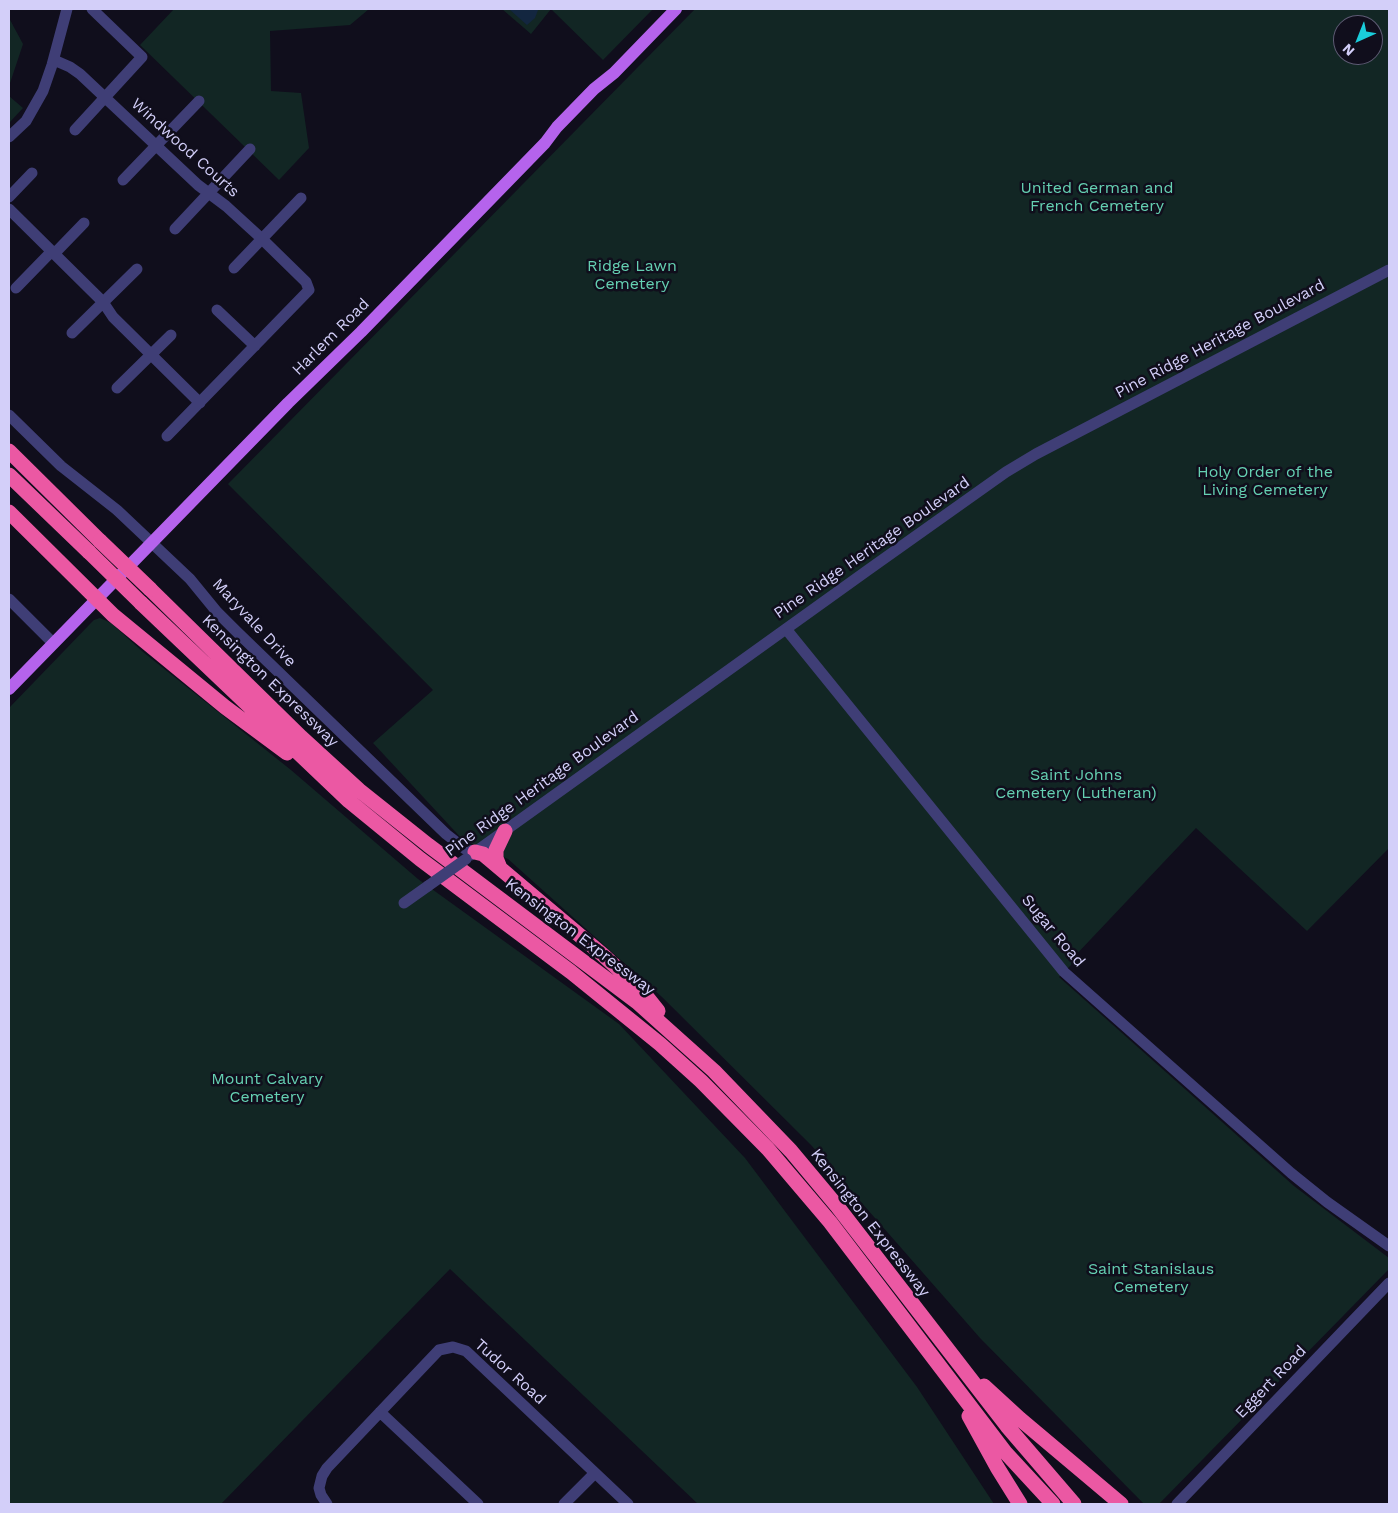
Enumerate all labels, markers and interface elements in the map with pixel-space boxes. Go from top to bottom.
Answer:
north arrow [1333,15,1383,65]
text: N [1339,41,1358,59]
street label: Windwood Courts [127,94,243,202]
park label: United German and French Cemetery [1021,178,1173,216]
park label: Ridge Lawn Cemetery [587,256,677,294]
street label: Pine Ridge Heritage Boulevard [1112,275,1328,403]
street label: Harlem Road [288,294,374,380]
park label: Holy Order of the Living Cemetery [1197,462,1333,500]
street label: Pine Ridge Heritage Boulevard [770,473,974,623]
street label: Maryvale Drive [208,575,300,671]
street label: Kensington Expressway [198,611,342,751]
street label: Pine Ridge Heritage Boulevard [441,707,643,861]
park label: Saint Johns Cemetery (Lutheran) [995,765,1157,803]
street label: Kensington Expressway [501,874,659,1000]
street label: Sugar Road [1017,891,1089,971]
park label: Mount Calvary Cemetery [211,1069,323,1107]
street label: Kensington Expressway [806,1145,934,1301]
park label: Saint Stanislaus Cemetery [1088,1259,1214,1297]
street label: Tudor Road [470,1335,550,1409]
street label: Eggert Road [1232,1342,1310,1422]

